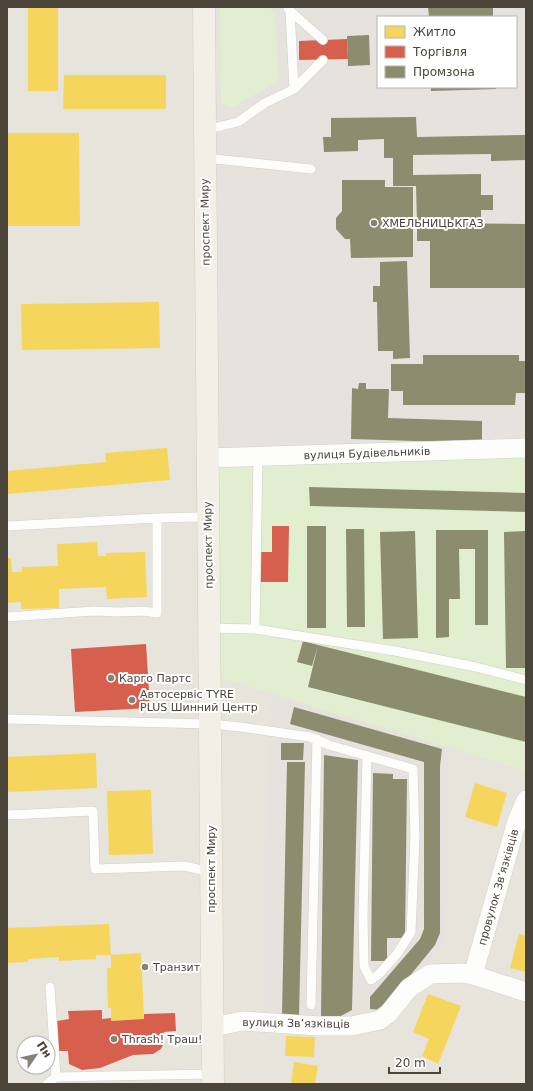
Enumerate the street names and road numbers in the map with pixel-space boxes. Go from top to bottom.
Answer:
street label: проспект Миру [198,178,213,266]
street label: вулиця Будівельників [303,445,431,462]
street label: проспект Миру [201,501,216,589]
street label: проспект Миру [205,825,218,913]
street label: провулок Звʼязківців [476,827,521,947]
street label: вулиця Звʼязківців [242,1016,350,1031]

